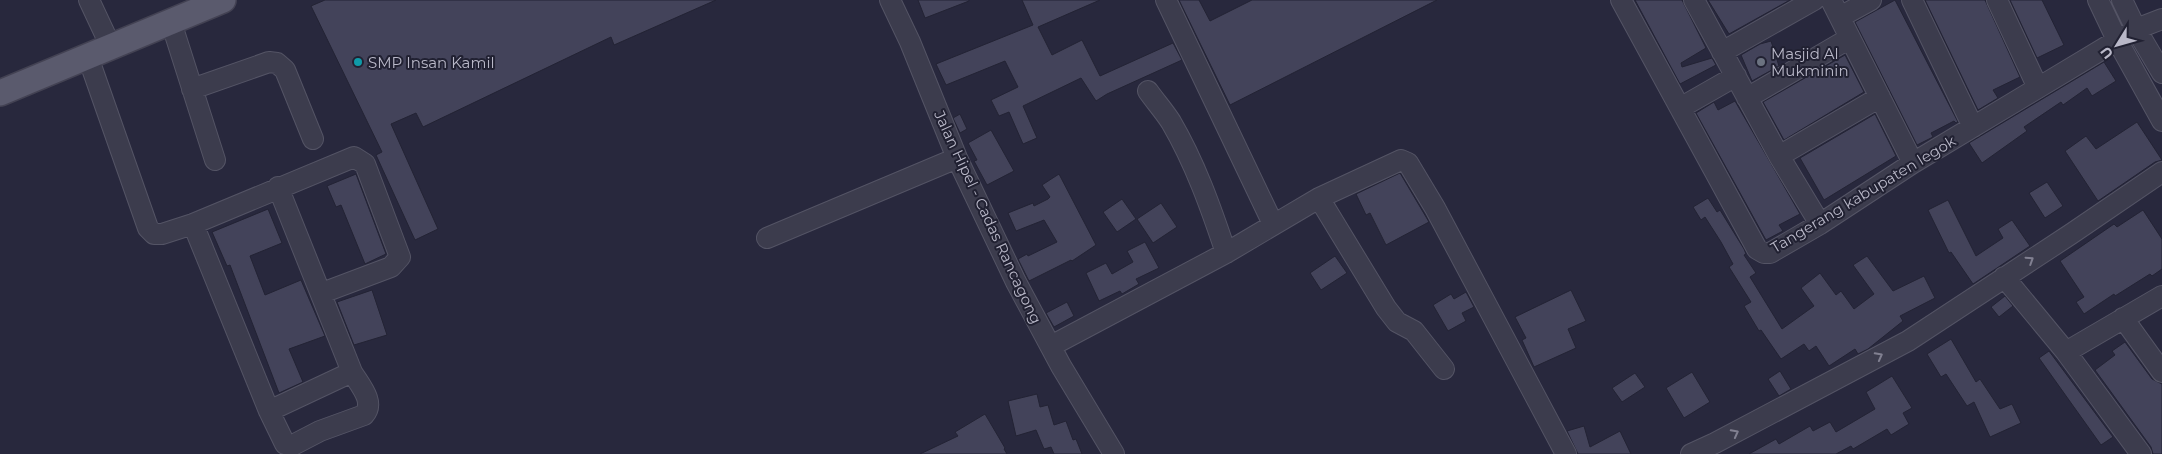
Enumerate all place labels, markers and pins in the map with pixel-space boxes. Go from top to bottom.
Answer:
place label: Masjid Al Mukminin [1771,44,1849,80]
place label: SMP Insan Kamil [368,53,494,72]
marker: SMP Insan Kamil [352,56,364,68]
marker: Masjid Al Mukminin [1755,56,1767,68]

